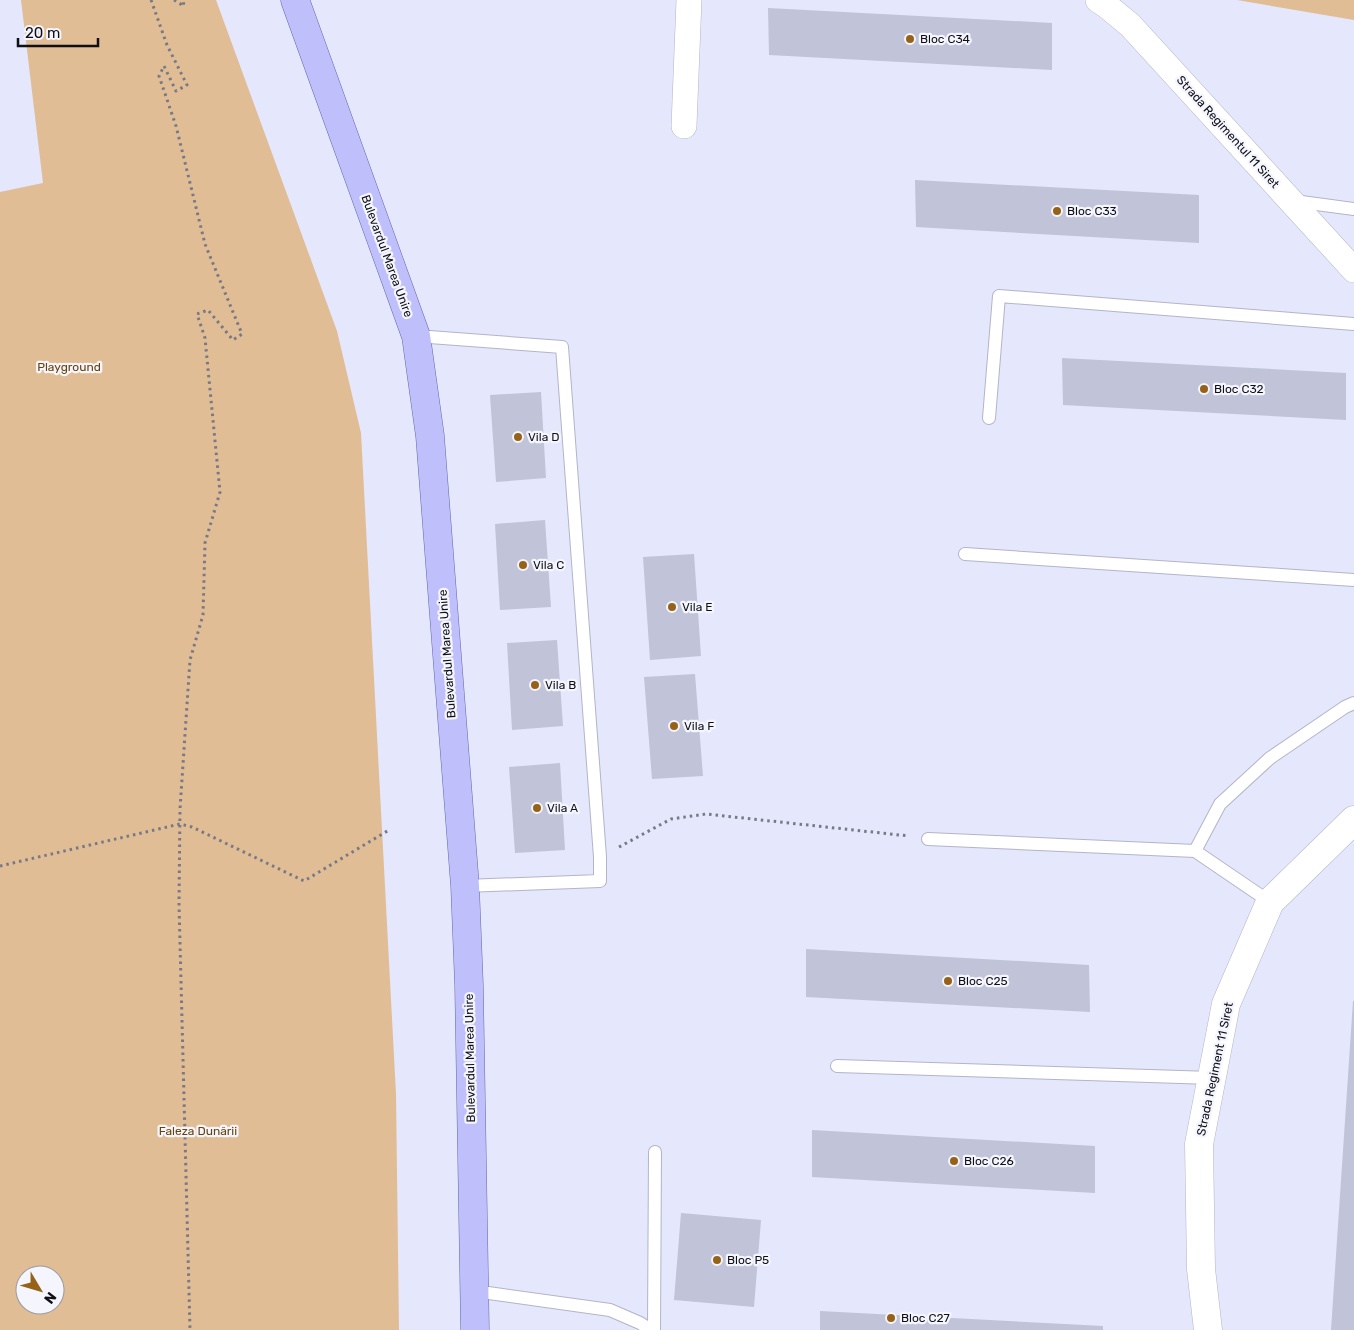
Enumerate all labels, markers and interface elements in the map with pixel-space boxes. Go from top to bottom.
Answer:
scale bar [18,15,98,47]
text: 20 m [25,24,60,42]
place label: Bloc C34 [920,32,971,46]
marker: Bloc C34 [904,33,916,45]
street label: Strada Regimentul 11 Siret [1174,73,1282,191]
street label: Bulevardul Marea Unire [358,193,416,319]
place label: Bloc C33 [1067,204,1117,218]
marker: Bloc C33 [1051,205,1063,217]
park label: Playground [37,360,101,374]
place label: Bloc C32 [1214,382,1264,396]
marker: Bloc C32 [1198,383,1210,395]
place label: Vila D [528,430,559,444]
marker: Vila D [512,431,524,443]
place label: Vila C [533,558,564,572]
marker: Vila C [517,559,529,571]
street label: Bulevardul Marea Unire [435,589,458,719]
place label: Vila E [682,600,712,614]
marker: Vila E [666,601,678,613]
place label: Vila B [545,678,576,692]
marker: Vila B [529,679,541,691]
place label: Vila F [684,719,714,733]
marker: Vila F [668,720,680,732]
place label: Vila A [547,801,578,815]
marker: Vila A [531,802,543,814]
place label: Bloc C25 [958,974,1008,988]
marker: Bloc C25 [942,975,954,987]
street label: Bulevardul Marea Unire [462,993,478,1123]
street label: Strada Regiment 11 Siret [1194,1001,1236,1137]
park label: Faleza Dunării [159,1124,237,1138]
place label: Bloc C26 [964,1154,1014,1168]
marker: Bloc C26 [948,1155,960,1167]
place label: Bloc P5 [727,1253,769,1267]
marker: Bloc P5 [711,1254,723,1266]
north arrow [15,1265,65,1315]
text: N [40,1288,60,1307]
place label: Bloc C27 [901,1311,950,1325]
marker: Bloc C27 [885,1312,897,1324]

